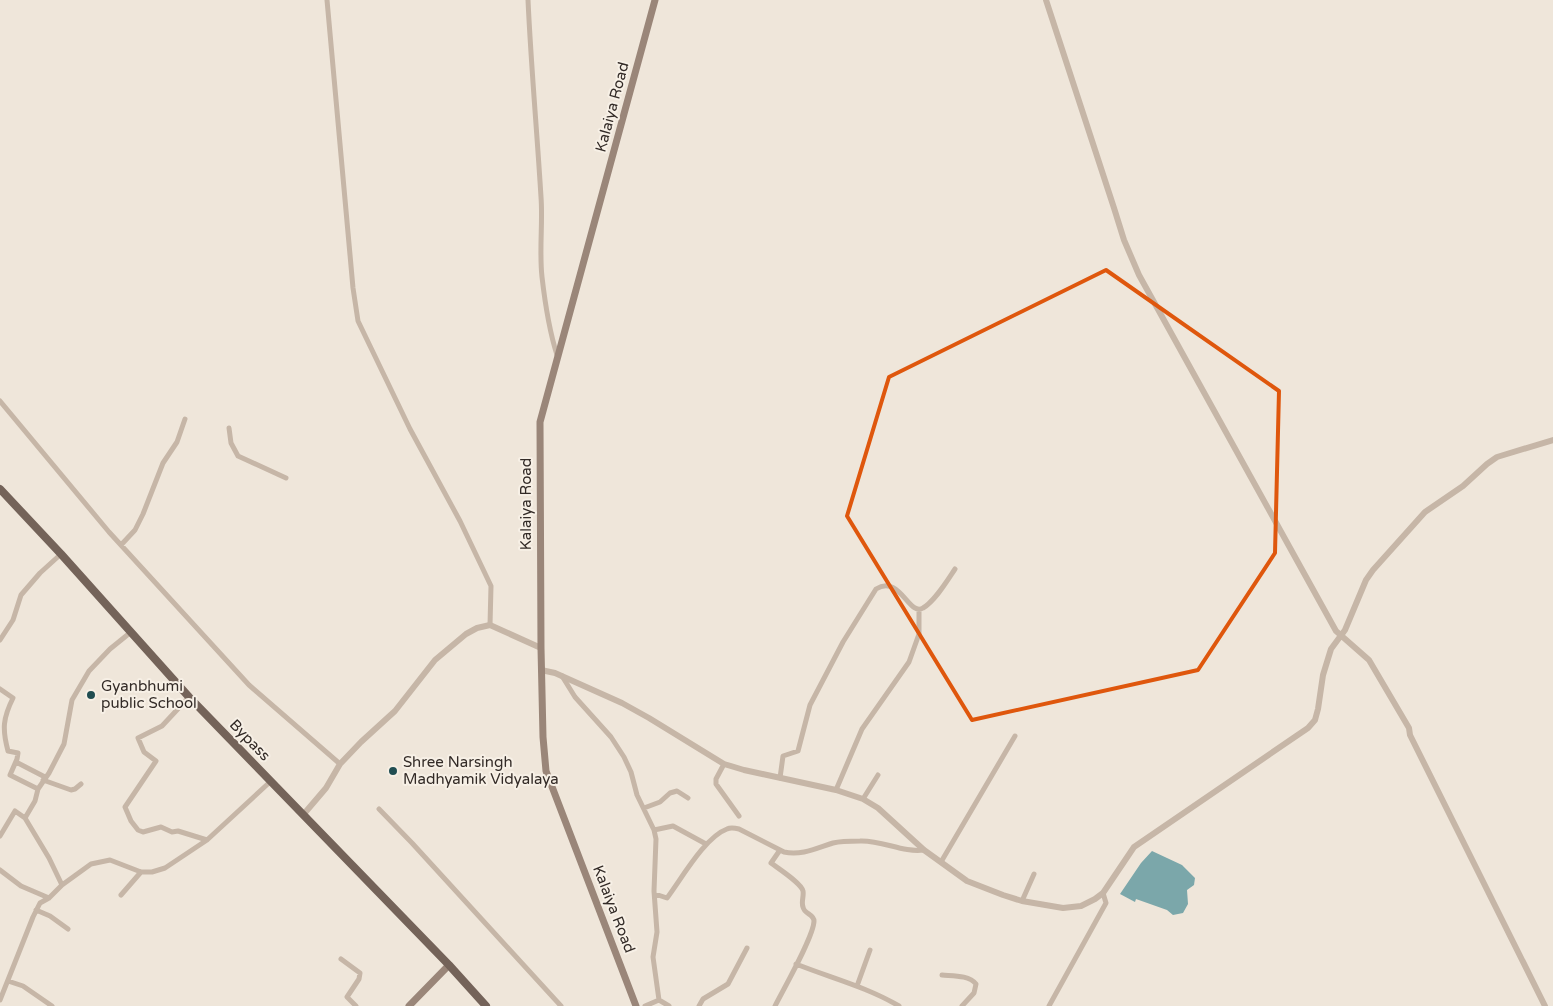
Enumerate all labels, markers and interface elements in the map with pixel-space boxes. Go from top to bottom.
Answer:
street label: Kalaiya Road [591,60,633,154]
street label: Kalaiya Road [517,458,535,550]
place label: Gyanbhumi public School [101,677,197,712]
marker: Gyanbhumi public School [85,689,97,701]
street label: Bypass [226,716,274,764]
place label: Shree Narsingh Madhyamik Vidyalaya [403,753,559,788]
marker: Shree Narsingh Madhyamik Vidyalaya [387,765,399,777]
street label: Kalaiya Road [589,863,639,955]

